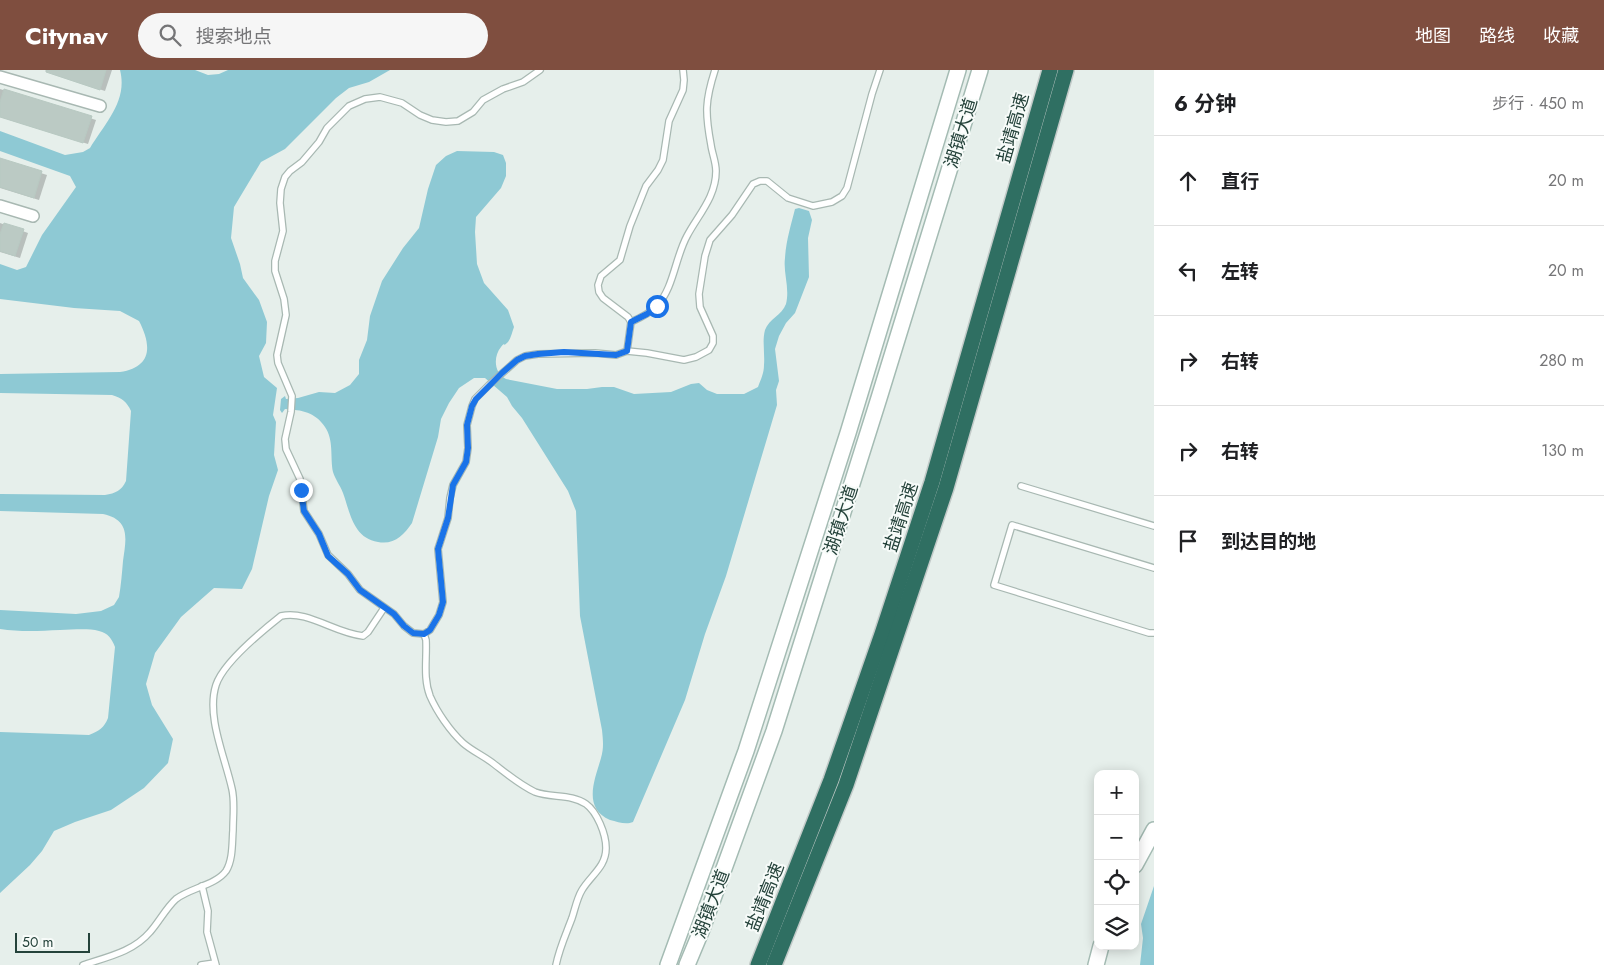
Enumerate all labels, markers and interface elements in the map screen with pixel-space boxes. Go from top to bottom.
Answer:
search box [138,13,488,58]
text: Citynav [25,18,108,53]
icon: search [156,21,184,49]
text: 搜索地点 [196,23,272,50]
text: 地图 [1415,23,1451,49]
text: 路线 [1479,23,1515,49]
text: 收藏 [1543,23,1579,49]
text: 6 分钟 [1174,89,1236,119]
street label: 盐靖高速 [991,90,1035,166]
text: 步行 · 450 m [1492,92,1584,115]
street label: 湖镇大道 [938,95,984,171]
icon: ahead [1174,167,1202,195]
text: 直行 [1221,168,1259,195]
text: 20 m [1548,169,1584,192]
icon: left [1174,257,1202,285]
text: 左转 [1221,258,1259,285]
text: 20 m [1548,259,1584,282]
route start [646,295,669,318]
icon: right [1174,347,1202,375]
text: 右转 [1221,348,1259,375]
text: 280 m [1539,349,1584,372]
icon: right [1174,437,1202,465]
text: 右转 [1221,438,1259,465]
text: 130 m [1541,439,1584,462]
route end [290,479,313,502]
street label: 盐靖高速 [878,479,924,555]
street label: 湖镇大道 [818,482,864,558]
icon: arrive [1174,527,1202,555]
text: 到达目的地 [1221,528,1316,555]
map controls [1094,770,1139,950]
button: + [1094,770,1139,815]
button: − [1094,815,1139,860]
street label: 盐靖高速 [739,859,791,935]
button: locate [1094,860,1139,905]
street label: 湖镇大道 [686,866,736,942]
button: layers [1094,905,1139,950]
scale bar [15,930,90,953]
text: 50 m [22,932,53,952]

